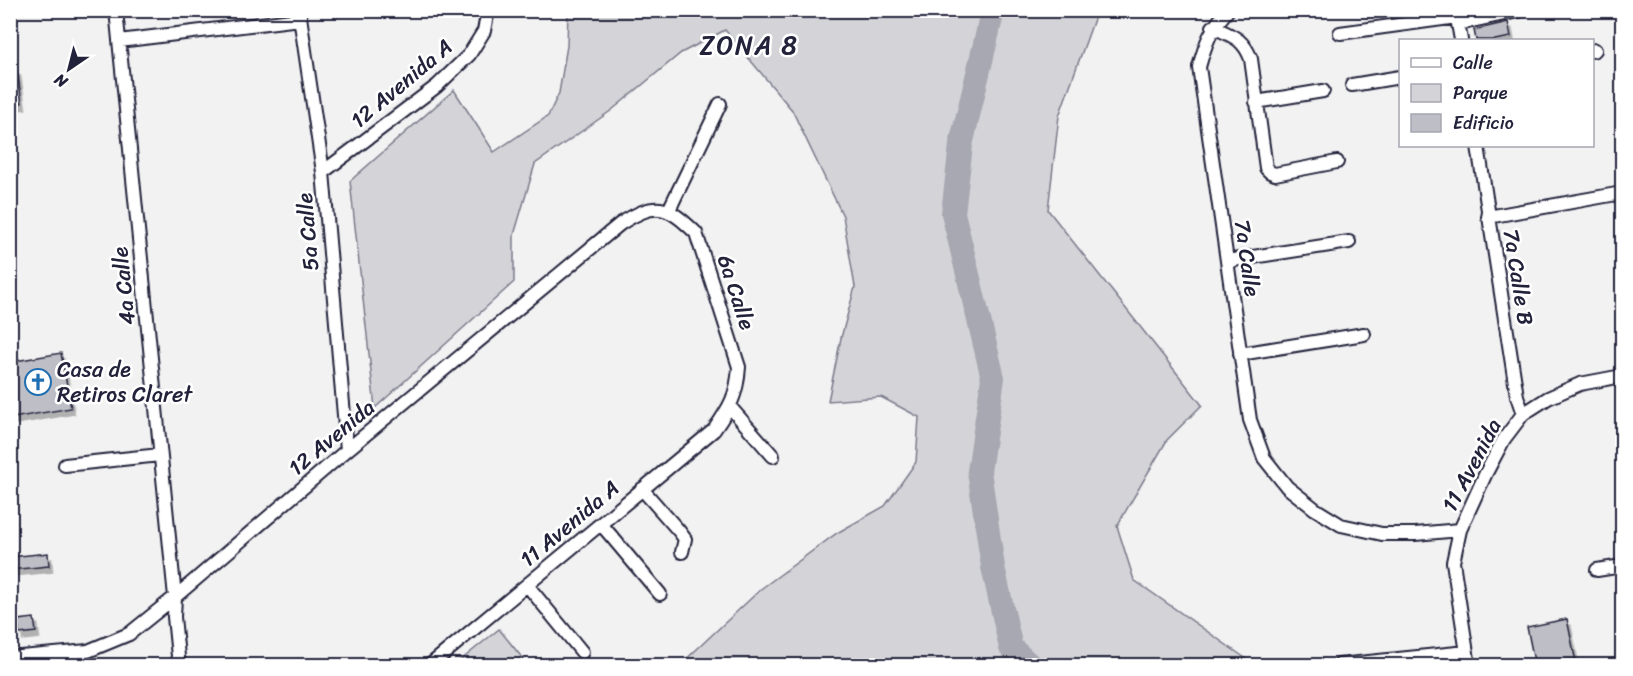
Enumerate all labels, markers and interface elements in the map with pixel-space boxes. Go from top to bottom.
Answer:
district label: ZONA 8 [700,22,798,68]
street label: 12 Avenida A [341,28,462,138]
north arrow [39,39,99,99]
legend [1399,39,1594,147]
text: Calle [1453,47,1493,79]
text: N [47,65,74,97]
text: Parque [1453,77,1508,109]
text: Edificio [1453,107,1514,139]
street label: 5a Calle [285,191,330,273]
street label: 7a Calle [1223,217,1272,299]
street label: 7a Calle B [1492,226,1545,328]
street label: 4a Calle [100,245,147,327]
street label: 6a Calle [706,249,767,335]
place label: Casa de Retiros Claret [57,350,193,414]
church icon: Casa de Retiros Claret [23,367,53,397]
street label: 12 Avenida [279,389,384,486]
street label: 11 Avenida [1430,411,1512,519]
street label: 11 Avenida A [510,469,628,577]

